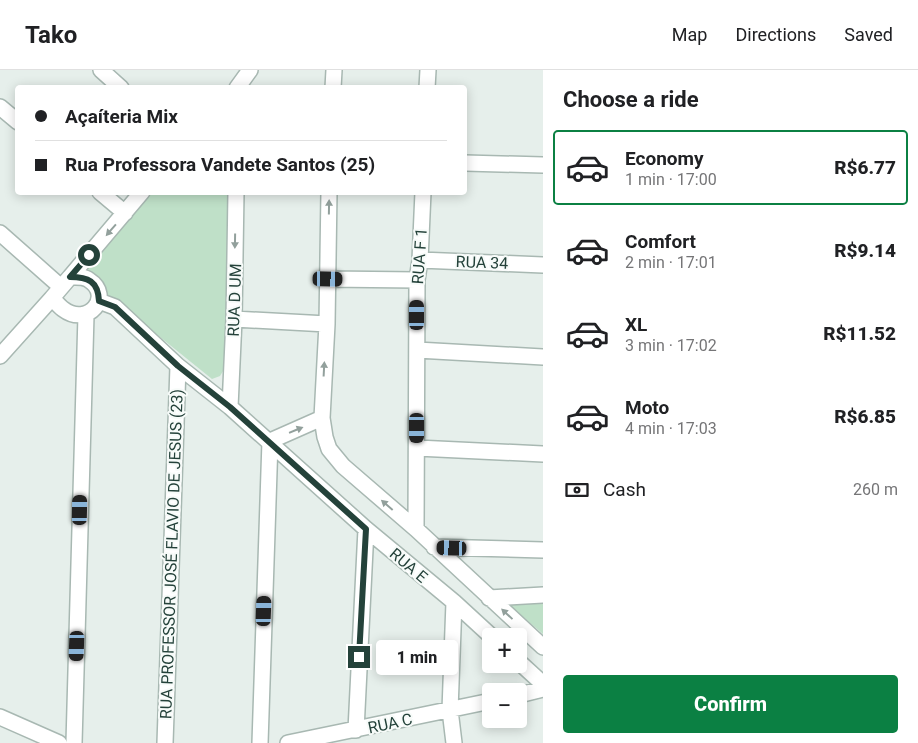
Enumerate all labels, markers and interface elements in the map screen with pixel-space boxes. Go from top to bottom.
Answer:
text: Tako [25,21,77,49]
text: Map [672,24,707,45]
text: Directions [735,24,816,45]
text: Saved [844,24,893,45]
text: Choose a ride [563,87,699,112]
text: Açaíteria Mix [65,105,178,128]
icon: car [565,145,610,190]
text: Economy [625,147,704,170]
text: Rua Professora Vandete Santos (25) [65,153,375,176]
text: R$6.77 [834,156,896,179]
text: 1 min · 17:00 [625,170,717,189]
one-way arrow [325,199,333,215]
one-way arrow [105,223,116,236]
street label: RUA F 1 [408,227,431,285]
icon: car [565,228,610,273]
text: Comfort [625,230,696,253]
one-way arrow [231,233,239,249]
text: R$9.14 [834,239,896,262]
route start [78,244,100,266]
street label: RUA 34 [455,252,509,273]
text: 2 min · 17:01 [625,253,717,272]
street label: RUA D UM [224,263,245,337]
car [312,271,343,287]
car [409,300,424,330]
icon: car [565,311,610,356]
text: XL [625,313,647,336]
text: R$11.52 [823,322,896,345]
text: 3 min · 17:02 [625,336,717,355]
one-way arrow [321,361,329,377]
street label: RUA PROFESSOR JOSÉ FLAVIO DE JESUS (23) [156,389,187,719]
icon: car [565,394,610,439]
text: Moto [625,396,669,419]
text: R$6.85 [834,405,896,428]
car [409,413,424,443]
text: 4 min · 17:03 [625,419,717,438]
one-way arrow [289,426,303,434]
icon: cash [563,476,591,504]
text: Cash [603,478,646,501]
text: 260 m [853,480,898,499]
car [72,495,87,525]
one-way arrow [381,499,394,510]
car [436,540,467,556]
street label: RUA E [386,544,431,587]
car [255,596,272,626]
one-way arrow [502,608,514,620]
map controls [482,628,527,728]
button: + [482,628,527,673]
car [68,631,85,661]
callout: 1 min [376,640,459,674]
route end [348,646,370,668]
text: 1 min [397,648,437,667]
button: Confirm [563,675,898,733]
button: − [482,683,527,728]
street label: RUA C [366,710,414,737]

